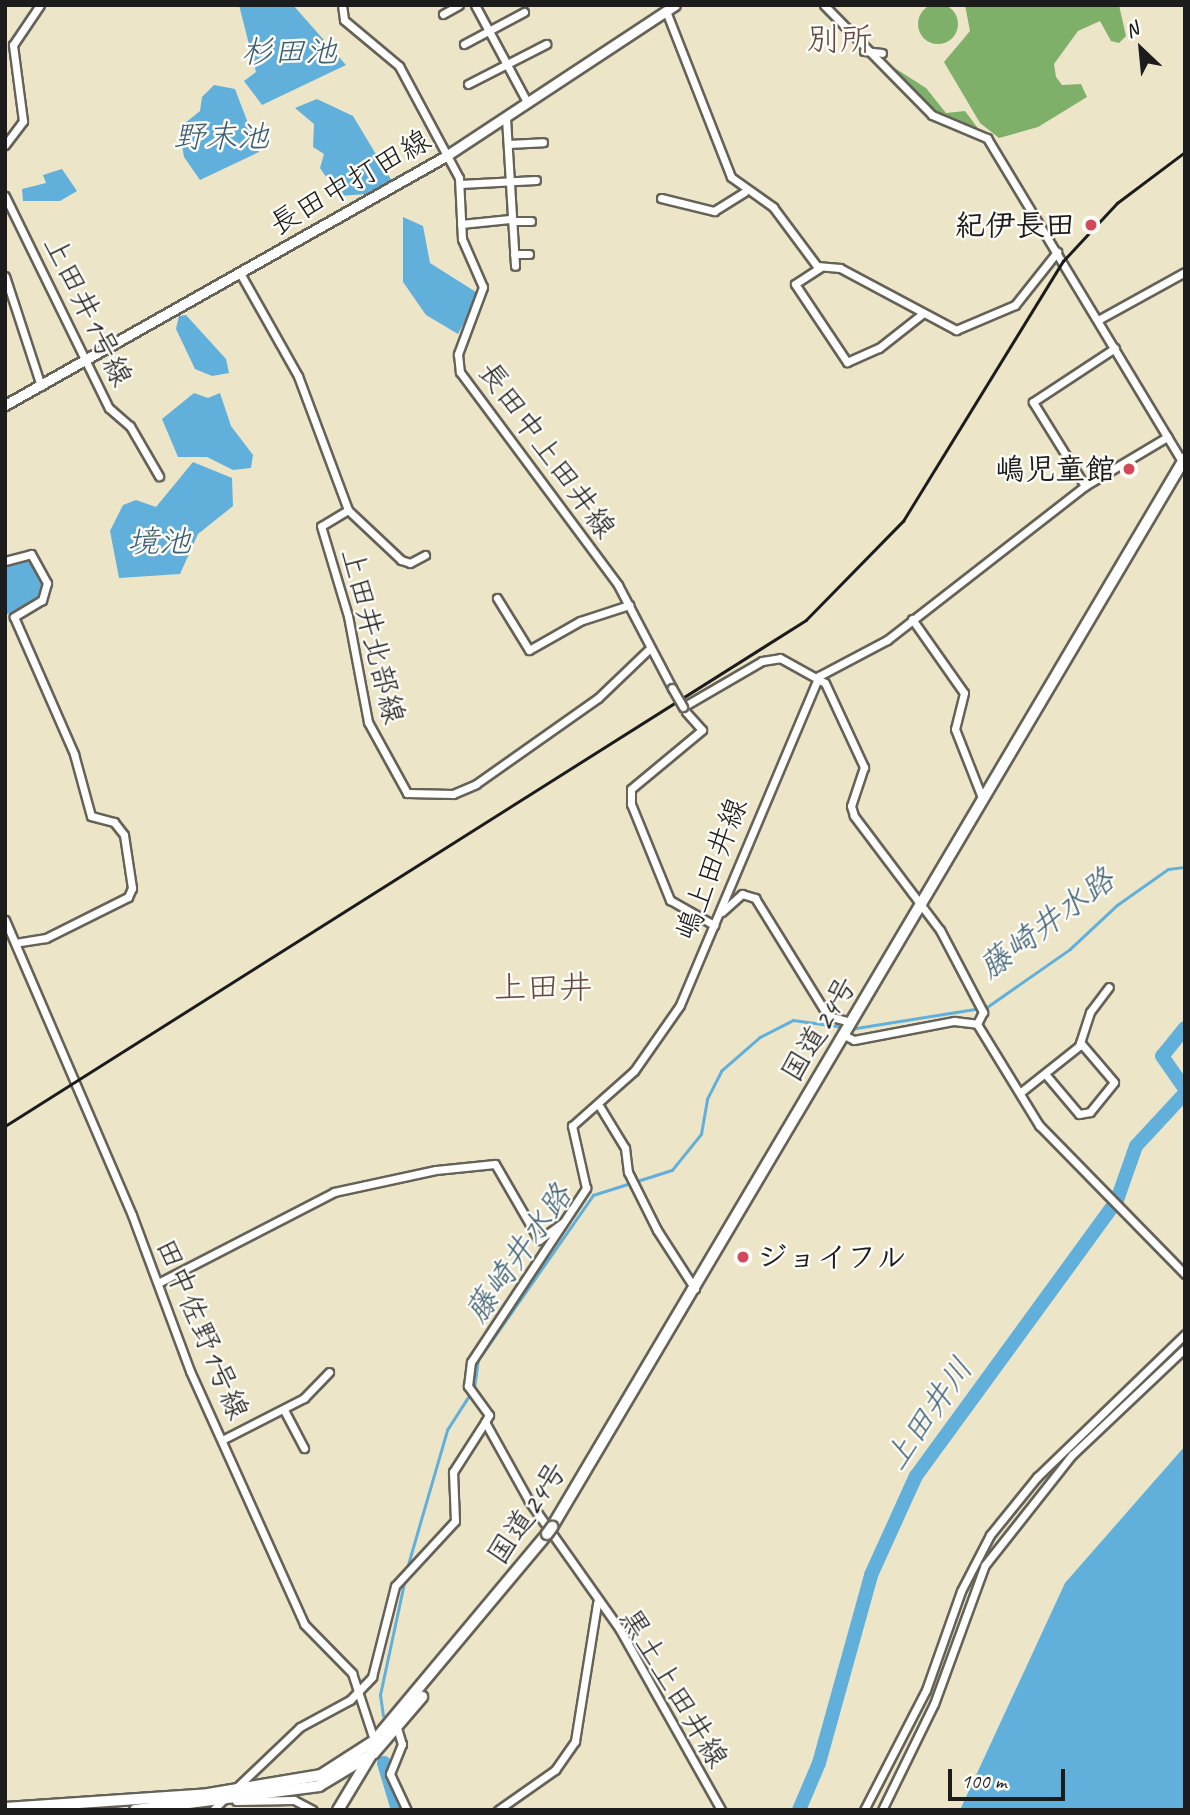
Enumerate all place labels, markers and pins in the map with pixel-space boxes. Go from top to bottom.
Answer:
place label: 紀伊長田 [955,207,1075,243]
marker: 紀伊長田 [1081,215,1101,235]
place label: 嶋児童館 [995,451,1115,487]
marker: 嶋児童館 [1121,461,1137,477]
place label: ジョイフル [757,1239,907,1275]
marker: ジョイフル [735,1249,751,1265]

